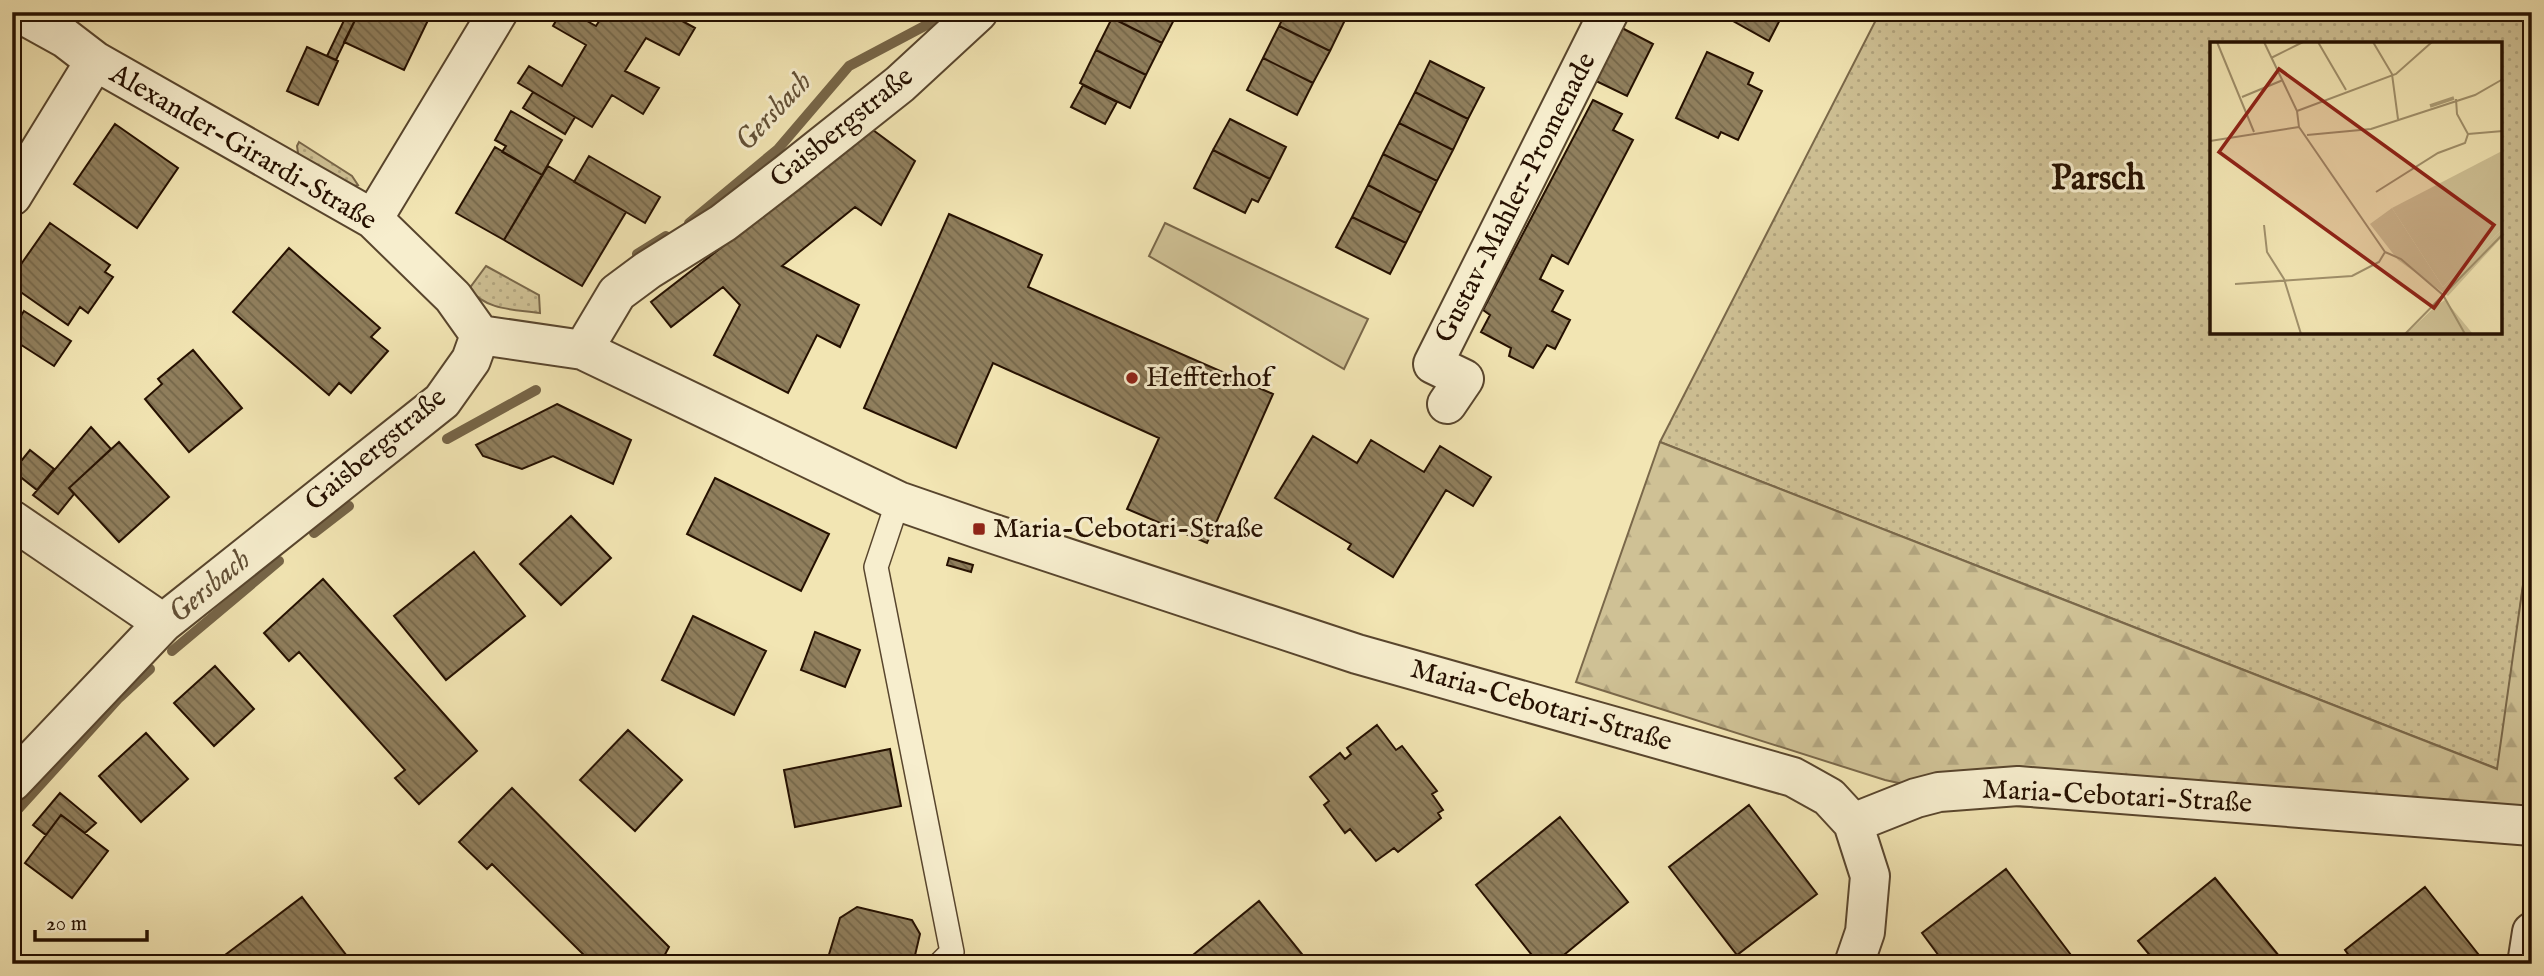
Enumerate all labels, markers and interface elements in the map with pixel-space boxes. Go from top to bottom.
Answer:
inset map [2210,42,2502,334]
street label: Gustav-Mahler-Promenade [1427,47,1605,349]
street label: Alexander-Girardi-Straße [102,57,383,239]
street label: Gaisbergstraße [763,60,921,196]
water label: Gersbach [727,64,821,160]
district label: Parsch [2051,157,2145,202]
place label: Heffterhof [1146,361,1277,396]
marker: Heffterhof [1124,370,1140,386]
street label: Gaisbergstraße [298,381,454,519]
place label: Maria-Cebotari-Straße [993,512,1264,547]
marker: Maria-Cebotari-Straße [971,521,987,537]
water label: Gersbach [161,541,259,632]
street label: Maria-Cebotari-Straße [1406,652,1676,760]
street label: Maria-Cebotari-Straße [1981,772,2253,822]
scale bar [35,899,147,943]
text: 20 m [46,911,87,938]

